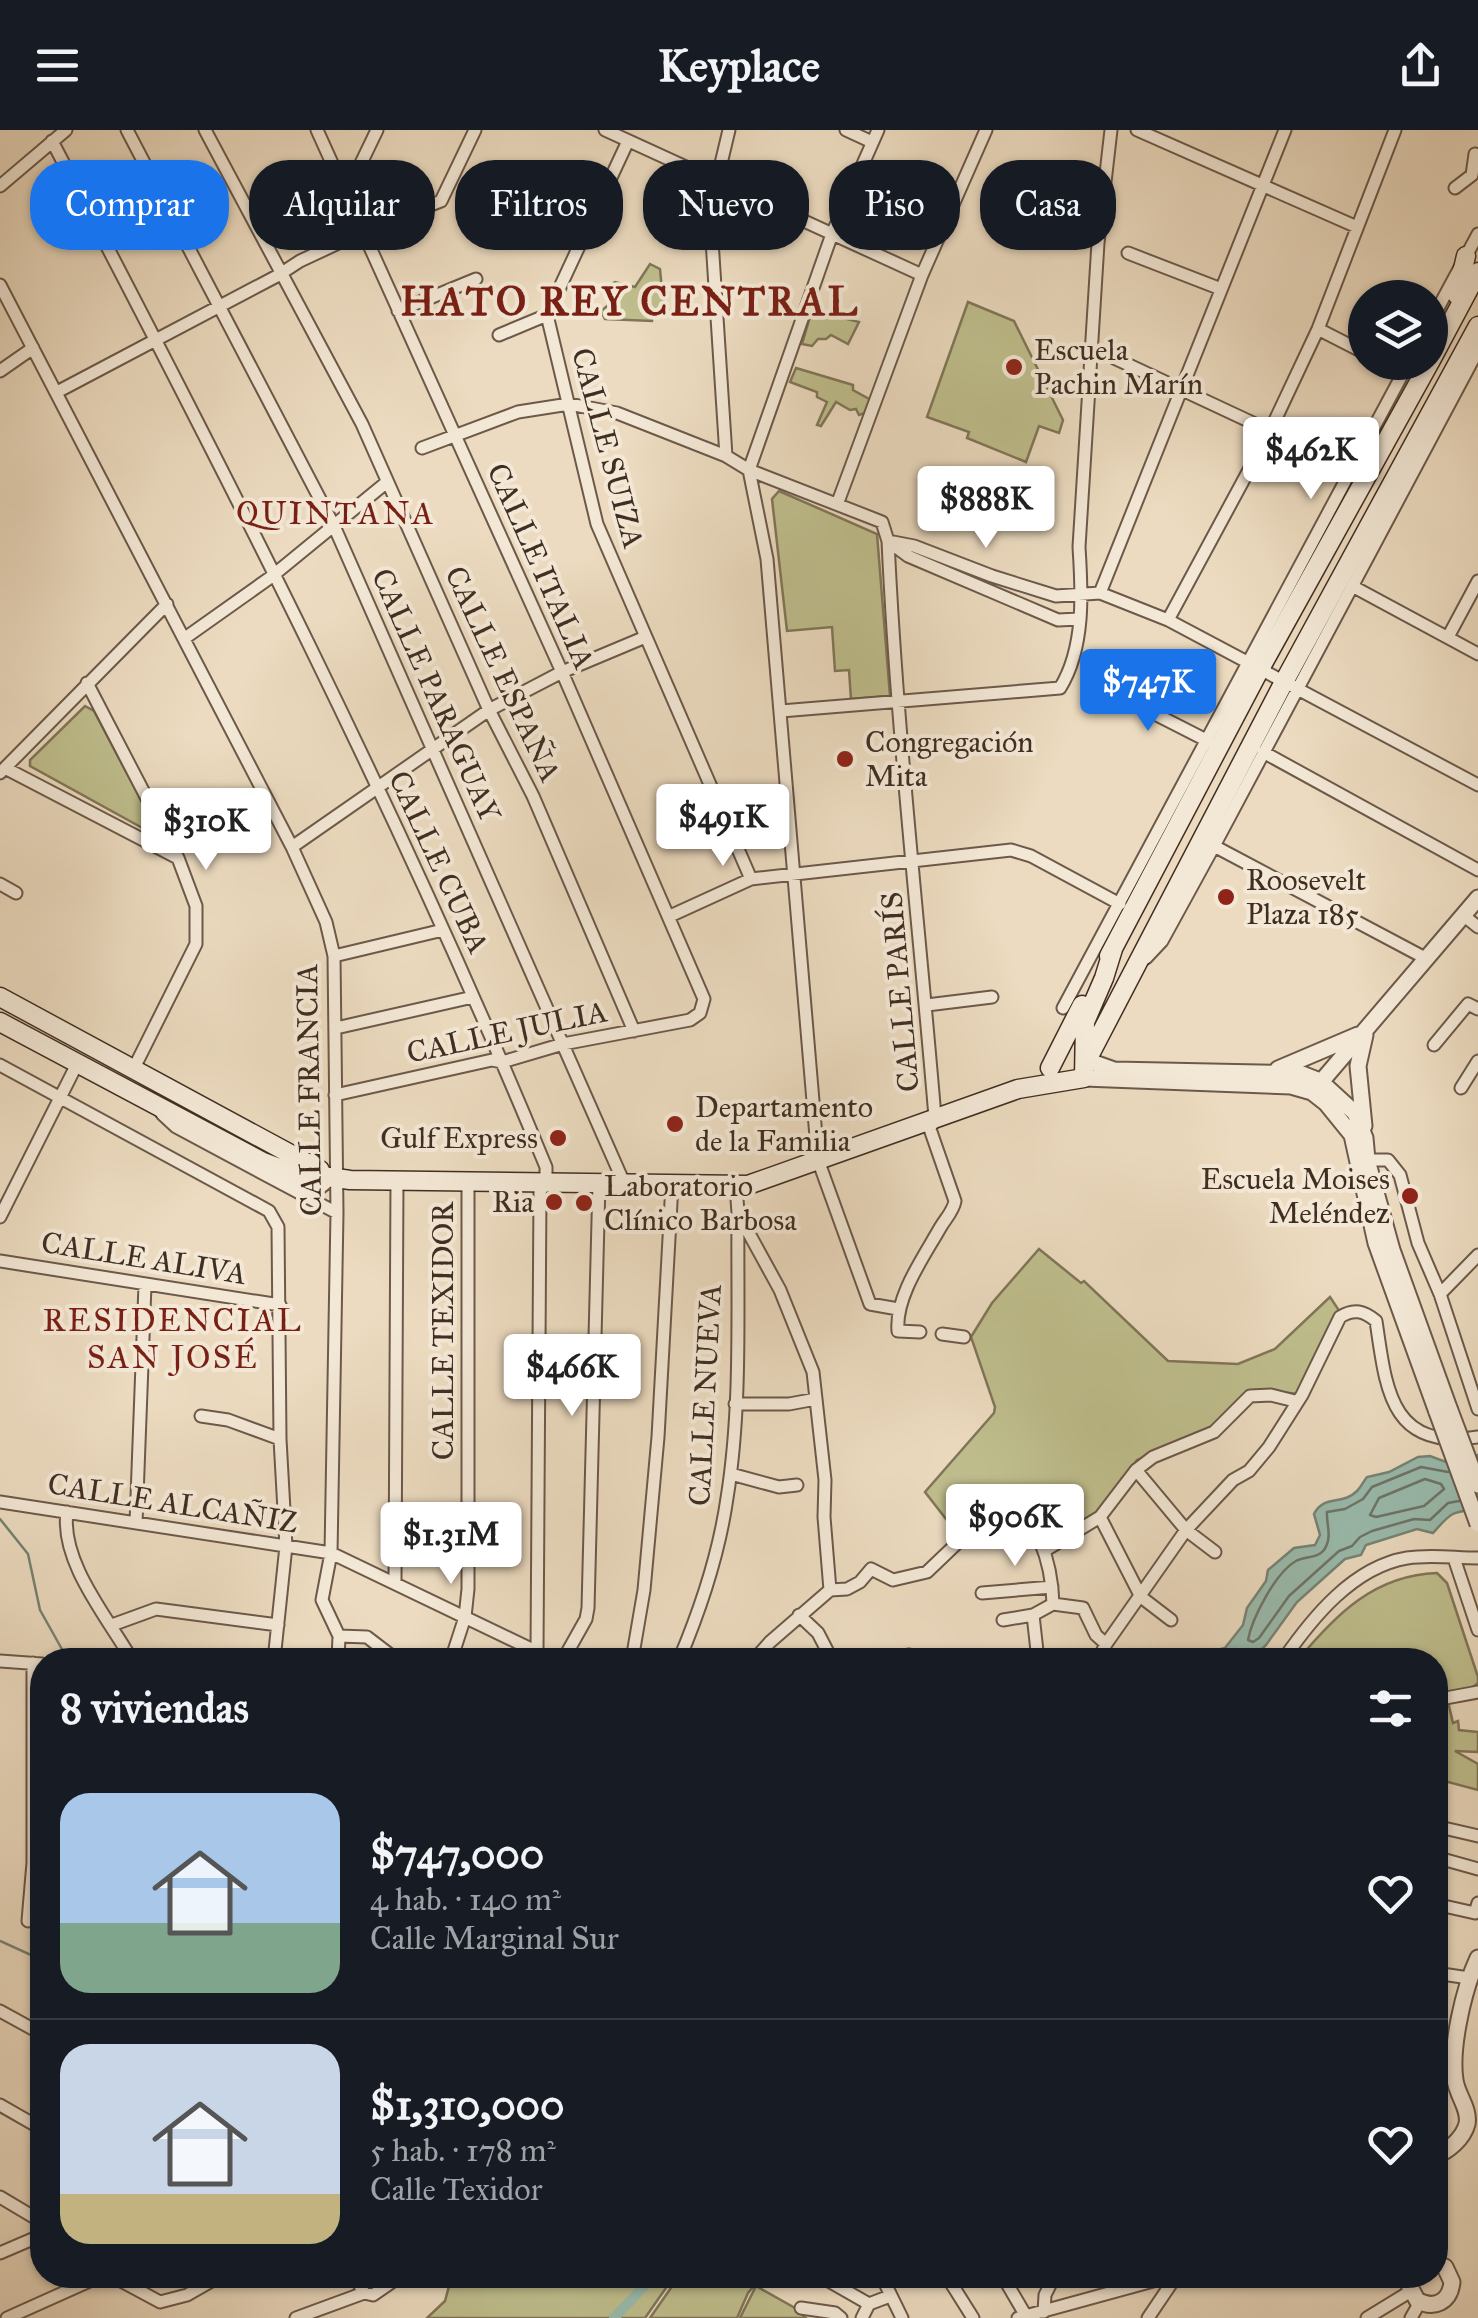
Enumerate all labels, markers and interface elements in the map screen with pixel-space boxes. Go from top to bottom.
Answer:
icon: menu [30,38,85,93]
text: Keyplace [658,38,820,93]
icon: share [1393,38,1448,93]
chip: Comprar [30,160,229,250]
chip: Alquilar [249,160,435,250]
chip: Filtros [455,160,623,250]
chip: Nuevo [643,160,809,250]
chip: Piso [829,160,960,250]
chip: Casa [980,160,1116,250]
district label: HATO REY CENTRAL [400,277,860,326]
map controls [1348,280,1448,380]
button: layers [1348,280,1448,380]
place label: Escuela Pachin Marín [1034,332,1203,402]
street label: CALLE SUIZA [564,344,652,552]
marker: Escuela Pachin Marín [1003,356,1025,378]
pin: $462K [1241,417,1381,502]
text: $462K [1265,430,1357,469]
street label: CALLE ITALIA [480,458,602,674]
pin: $888K [916,466,1056,551]
text: $888K [940,479,1032,518]
district label: QUINTANA [236,494,436,533]
street label: CALLE ESPAÑA [437,560,569,788]
street label: CALLE PARAGUAY [364,563,508,828]
pin: $747K [1078,649,1218,734]
text: $747K [1102,662,1194,701]
place label: Congregación Mita [865,724,1034,794]
marker: Congregación Mita [834,748,856,770]
street label: CALLE CUBA [381,765,497,959]
pin: $491K [653,784,793,869]
pin: $310K [136,788,276,873]
text: $491K [678,797,768,836]
text: $310K [163,801,249,840]
place label: Roosevelt Plaza 185 [1246,862,1366,932]
marker: Roosevelt Plaza 185 [1215,886,1237,908]
street label: CALLE PARÍS [872,890,927,1094]
street label: CALLE FRANCIA [289,963,329,1217]
street label: CALLE JULIA [404,993,610,1071]
place label: Departamento de la Familia [695,1089,873,1159]
marker: Departamento de la Familia [664,1113,686,1135]
place label: Gulf Express [380,1120,538,1156]
marker: Gulf Express [547,1127,569,1149]
place label: Escuela Moises Meléndez [1201,1161,1390,1231]
place label: Laboratorio Clínico Barbosa [604,1168,797,1238]
place label: Ria [492,1184,534,1220]
marker: Escuela Moises Meléndez [1399,1185,1421,1207]
marker: Ria [543,1191,565,1213]
marker: Laboratorio Clínico Barbosa [573,1192,595,1214]
street label: CALLE TEXIDOR [425,1201,461,1460]
street label: CALLE ALIVA [39,1224,249,1292]
street label: CALLE NUEVA [681,1283,729,1507]
district label: RESIDENCIAL SAN JOSÉ [43,1301,303,1377]
pin: $466K [502,1334,642,1419]
text: $466K [526,1347,618,1386]
street label: CALLE ALCAÑIZ [45,1465,301,1541]
pin: $906K [945,1484,1085,1569]
text: $906K [968,1497,1062,1536]
pin: $1.31M [370,1502,532,1587]
text: $1.31M [403,1515,499,1554]
icon: filters [1363,1681,1418,1736]
text: 8 viviendas [60,1682,249,1734]
text: $747,000 [370,1828,544,1880]
icon: home [140,1833,260,1953]
icon: heart [1363,1866,1418,1921]
text: 4 hab. · 140 m² [370,1880,561,1919]
text: Calle Marginal Sur [370,1919,619,1958]
text: $1,310,000 [370,2079,564,2131]
icon: home [140,2084,260,2204]
icon: heart [1363,2117,1418,2172]
text: 5 hab. · 178 m² [370,2131,556,2170]
text: Calle Texidor [370,2170,543,2209]

